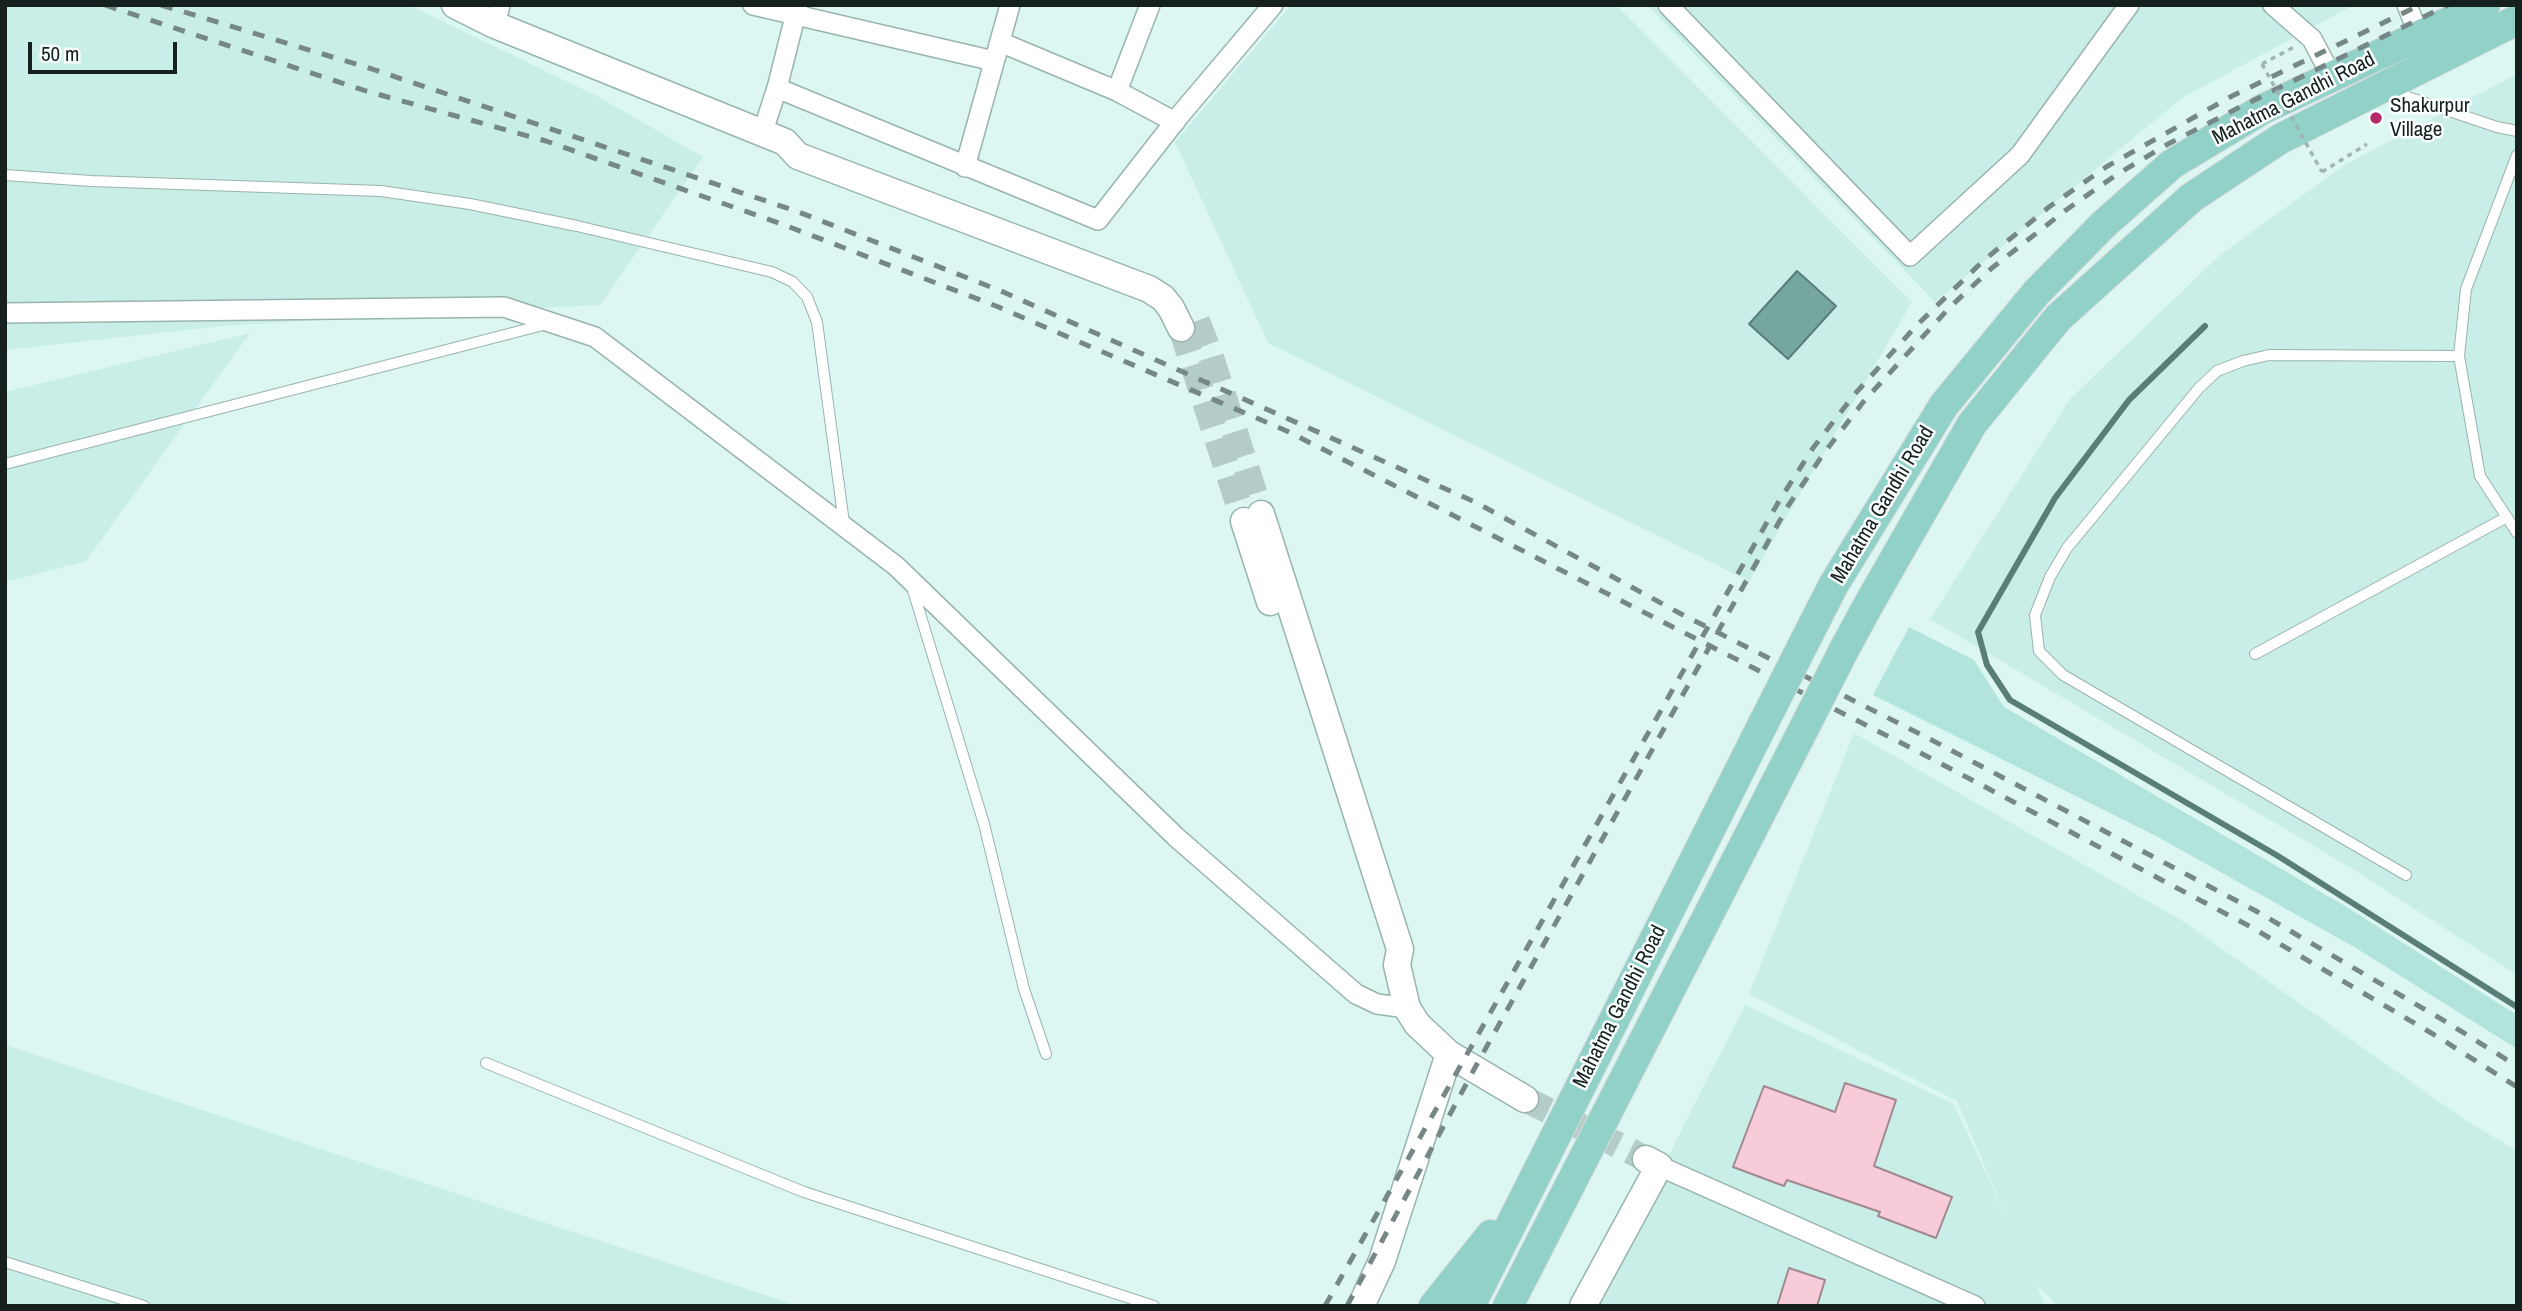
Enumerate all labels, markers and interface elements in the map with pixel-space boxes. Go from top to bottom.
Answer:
scale bar [32,28,180,72]
text: 50 m [41,39,79,68]
street label: Mahatma Gandhi Road [2209,47,2379,151]
place label: Shakurpur Village [2390,93,2469,143]
marker: Shakurpur Village [2368,110,2384,126]
street label: Mahatma Gandhi Road [1826,422,1940,588]
street label: Mahatma Gandhi Road [1568,922,1672,1092]

